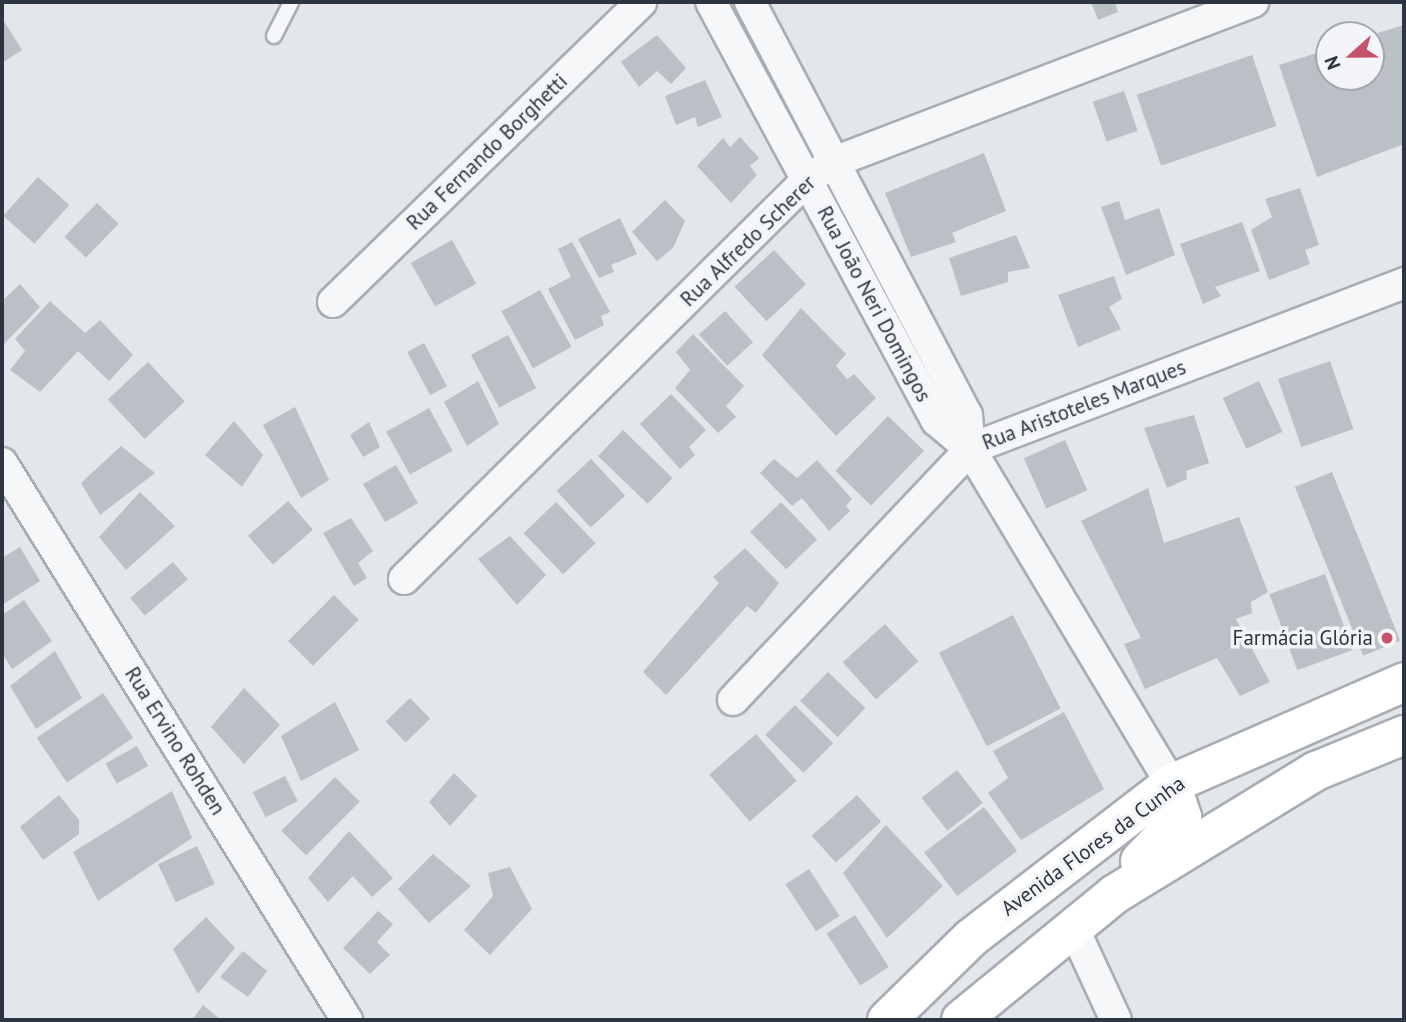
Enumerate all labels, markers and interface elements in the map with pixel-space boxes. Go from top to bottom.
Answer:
north arrow [1315,21,1385,91]
text: N [1319,53,1346,73]
street label: Rua Fernando Borghetti [401,69,573,235]
street label: Rua Alfredo Scherer [675,170,821,312]
street label: Rua João Neri Domingos [812,202,936,406]
street label: Rua Aristoteles Marques [978,354,1190,456]
place label: Farmácia Glória [1233,625,1373,651]
marker: Farmácia Glória [1379,630,1395,646]
street label: Rua Ervino Rohden [119,662,231,820]
street label: Avenida Flores da Cunha [996,771,1190,921]

